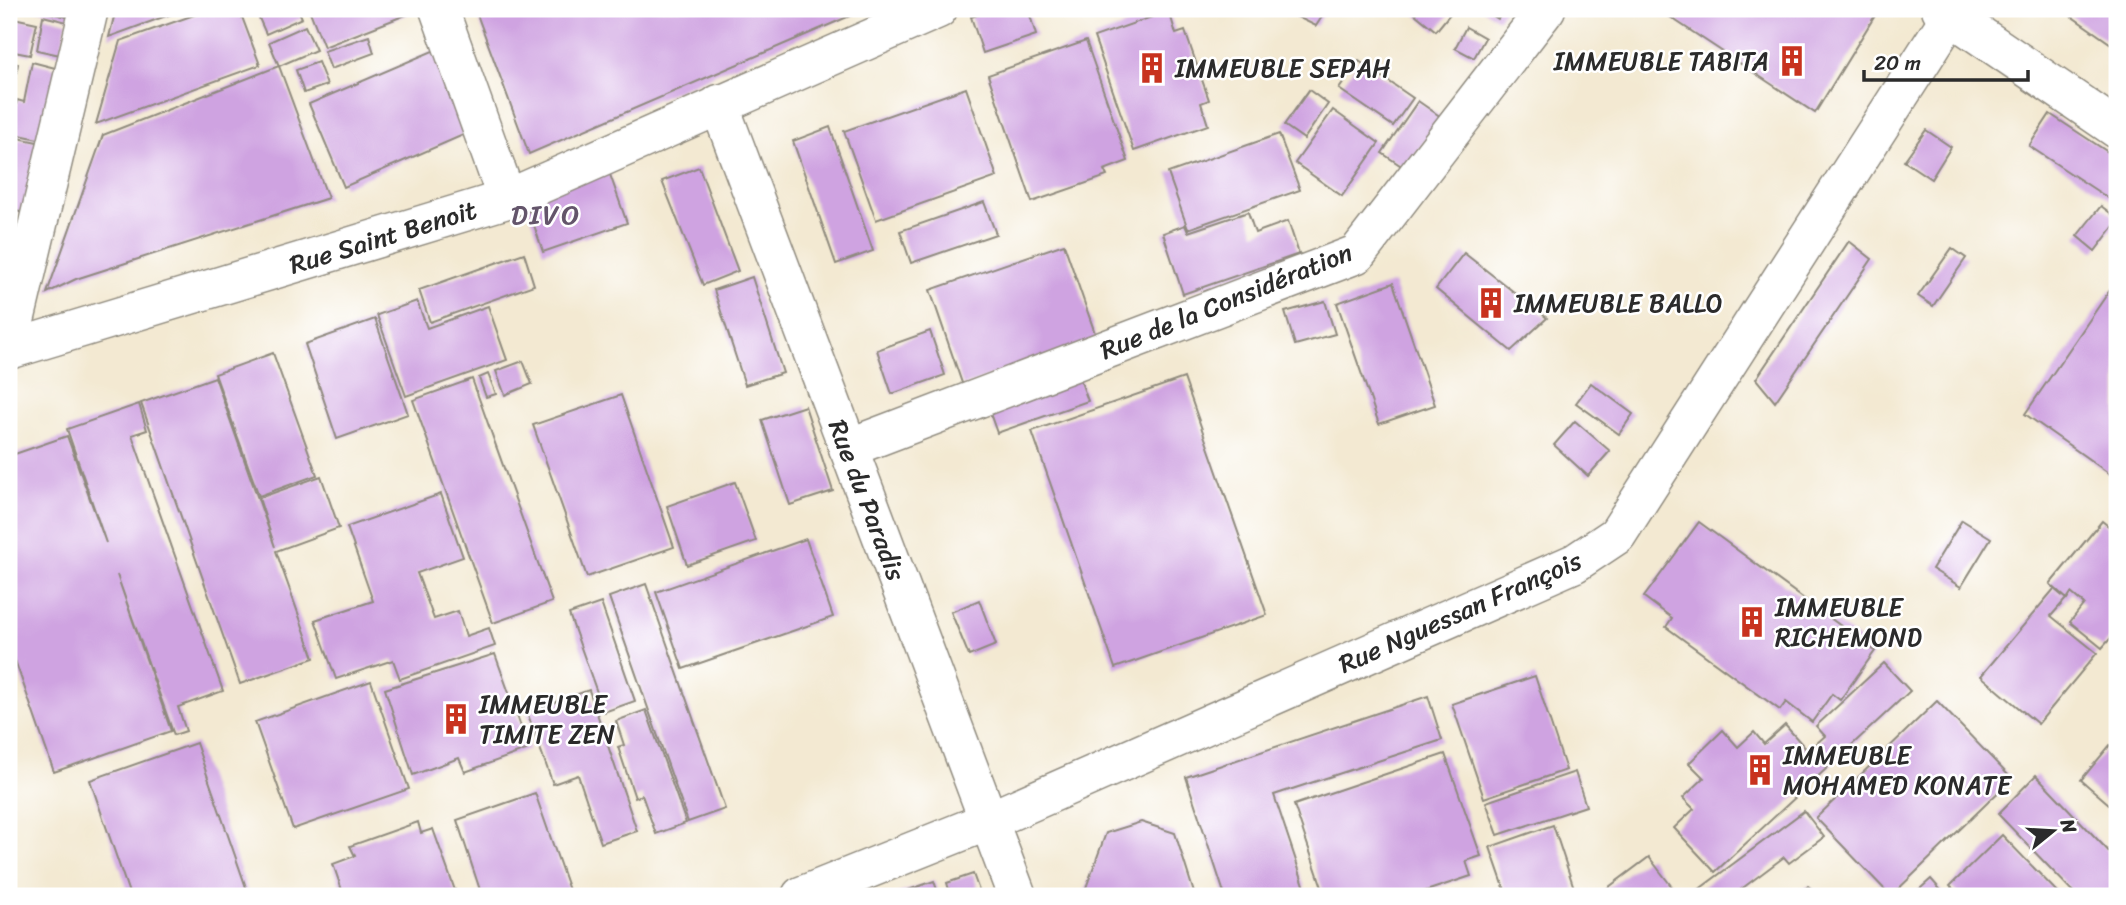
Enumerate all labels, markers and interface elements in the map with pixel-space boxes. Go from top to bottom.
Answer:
place label: IMMEUBLE TABITA [1553,38,1769,84]
scale bar [1864,38,2028,82]
building icon: IMMEUBLE TABITA [1775,44,1809,78]
text: 20 m [1874,44,1921,82]
place label: IMMEUBLE SEPAH [1174,45,1391,91]
building icon: IMMEUBLE SEPAH [1135,51,1169,85]
street label: Rue Saint Benoit [283,187,483,287]
district label: DIVO [511,190,581,239]
street label: Rue de la Considération [1093,229,1359,373]
place label: IMMEUBLE BALLO [1513,280,1723,326]
building icon: IMMEUBLE BALLO [1474,286,1508,320]
street label: Rue du Paradis [815,413,919,588]
street label: Rue Nguessan François [1331,537,1590,686]
place label: IMMEUBLE RICHEMOND [1774,584,1922,660]
building icon: IMMEUBLE RICHEMOND [1735,605,1769,639]
place label: IMMEUBLE TIMITE ZEN [478,681,615,757]
building icon: IMMEUBLE TIMITE ZEN [439,702,473,736]
place label: IMMEUBLE MOHAMED KONATE [1782,732,2012,808]
building icon: IMMEUBLE MOHAMED KONATE [1743,753,1777,787]
north arrow [2018,796,2088,866]
text: N [2051,814,2087,838]

